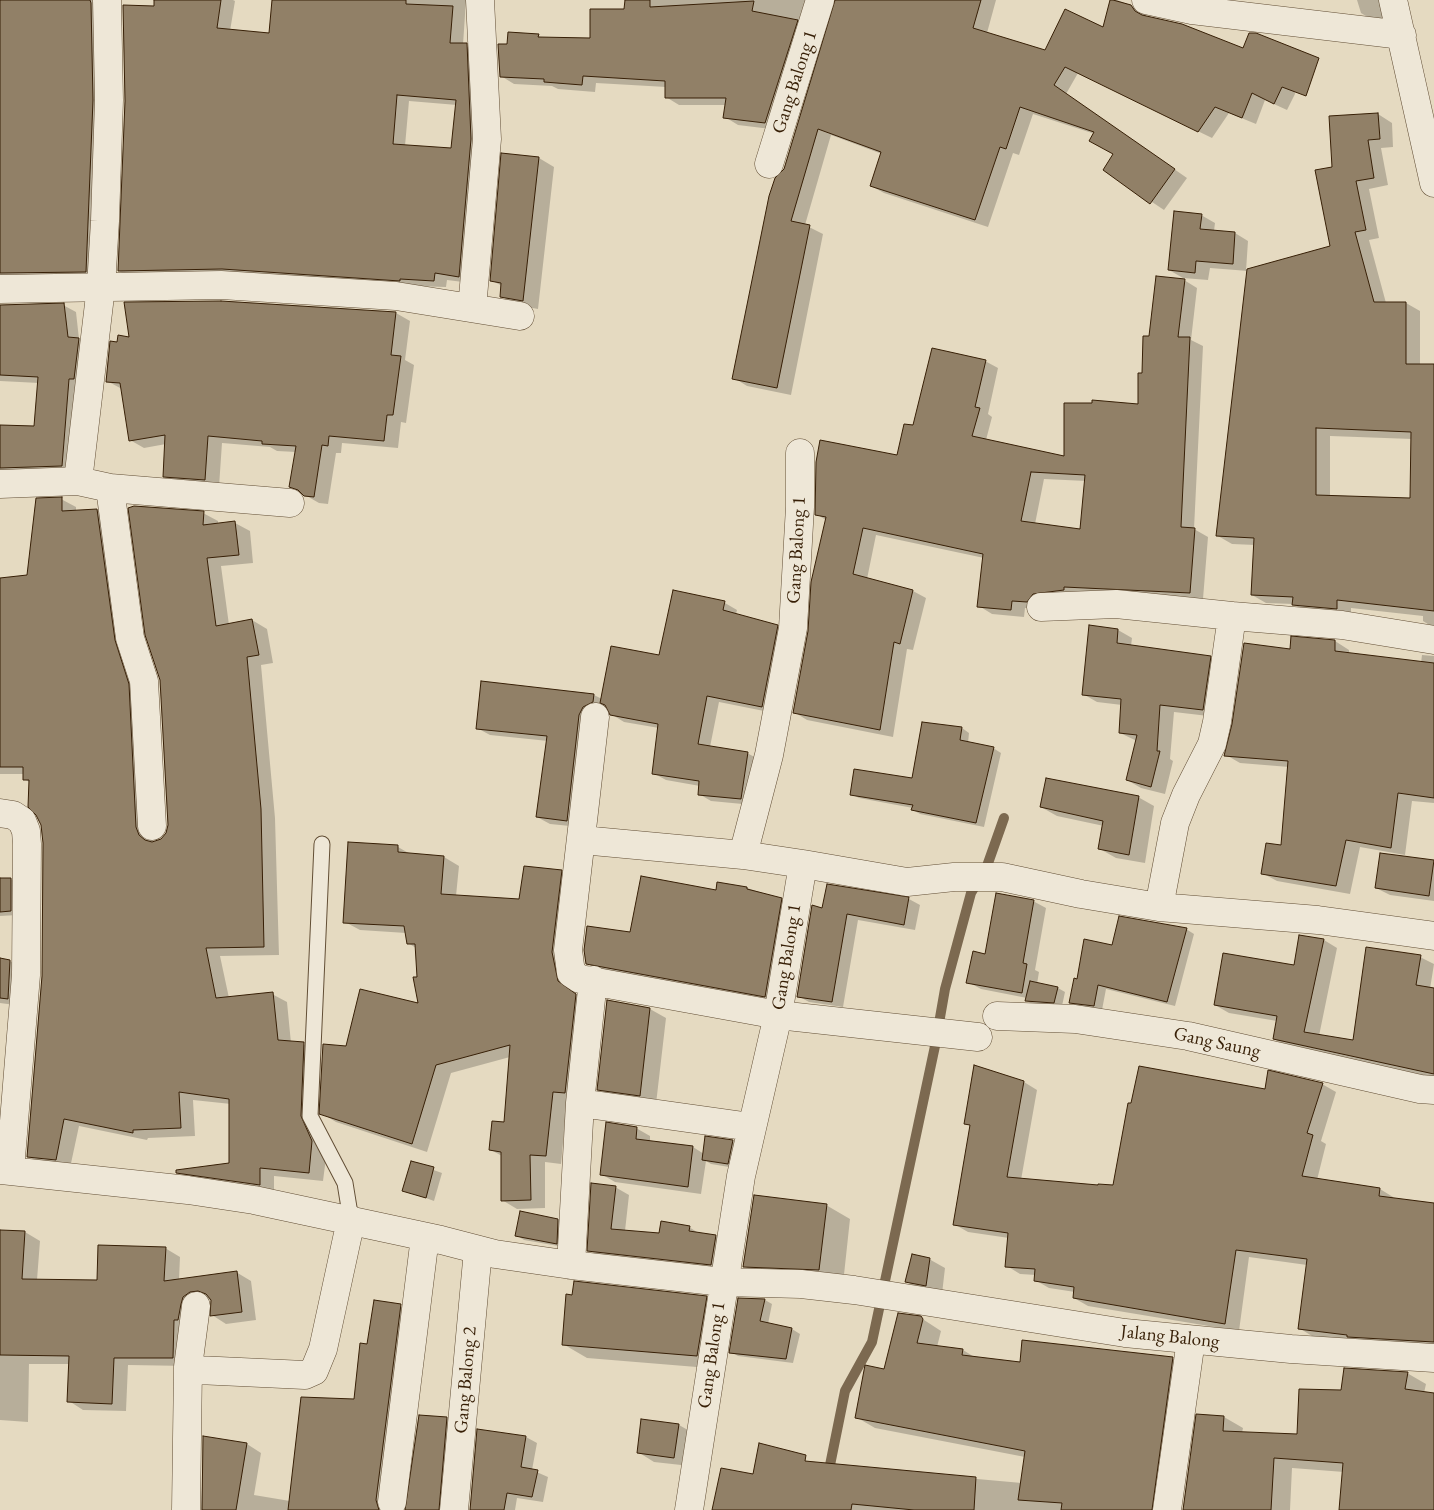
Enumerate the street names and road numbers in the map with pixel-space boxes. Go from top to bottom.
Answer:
street label: Gang Balong 1 [768,27,822,137]
street label: Gang Balong 1 [783,496,811,604]
street label: Gang Balong 1 [767,902,807,1012]
street label: Gang Saung [1171,1023,1263,1063]
street label: Gang Balong 1 [693,1300,731,1410]
street label: Jalang Balong [1119,1320,1221,1354]
street label: Gang Balong 2 [450,1325,482,1435]

